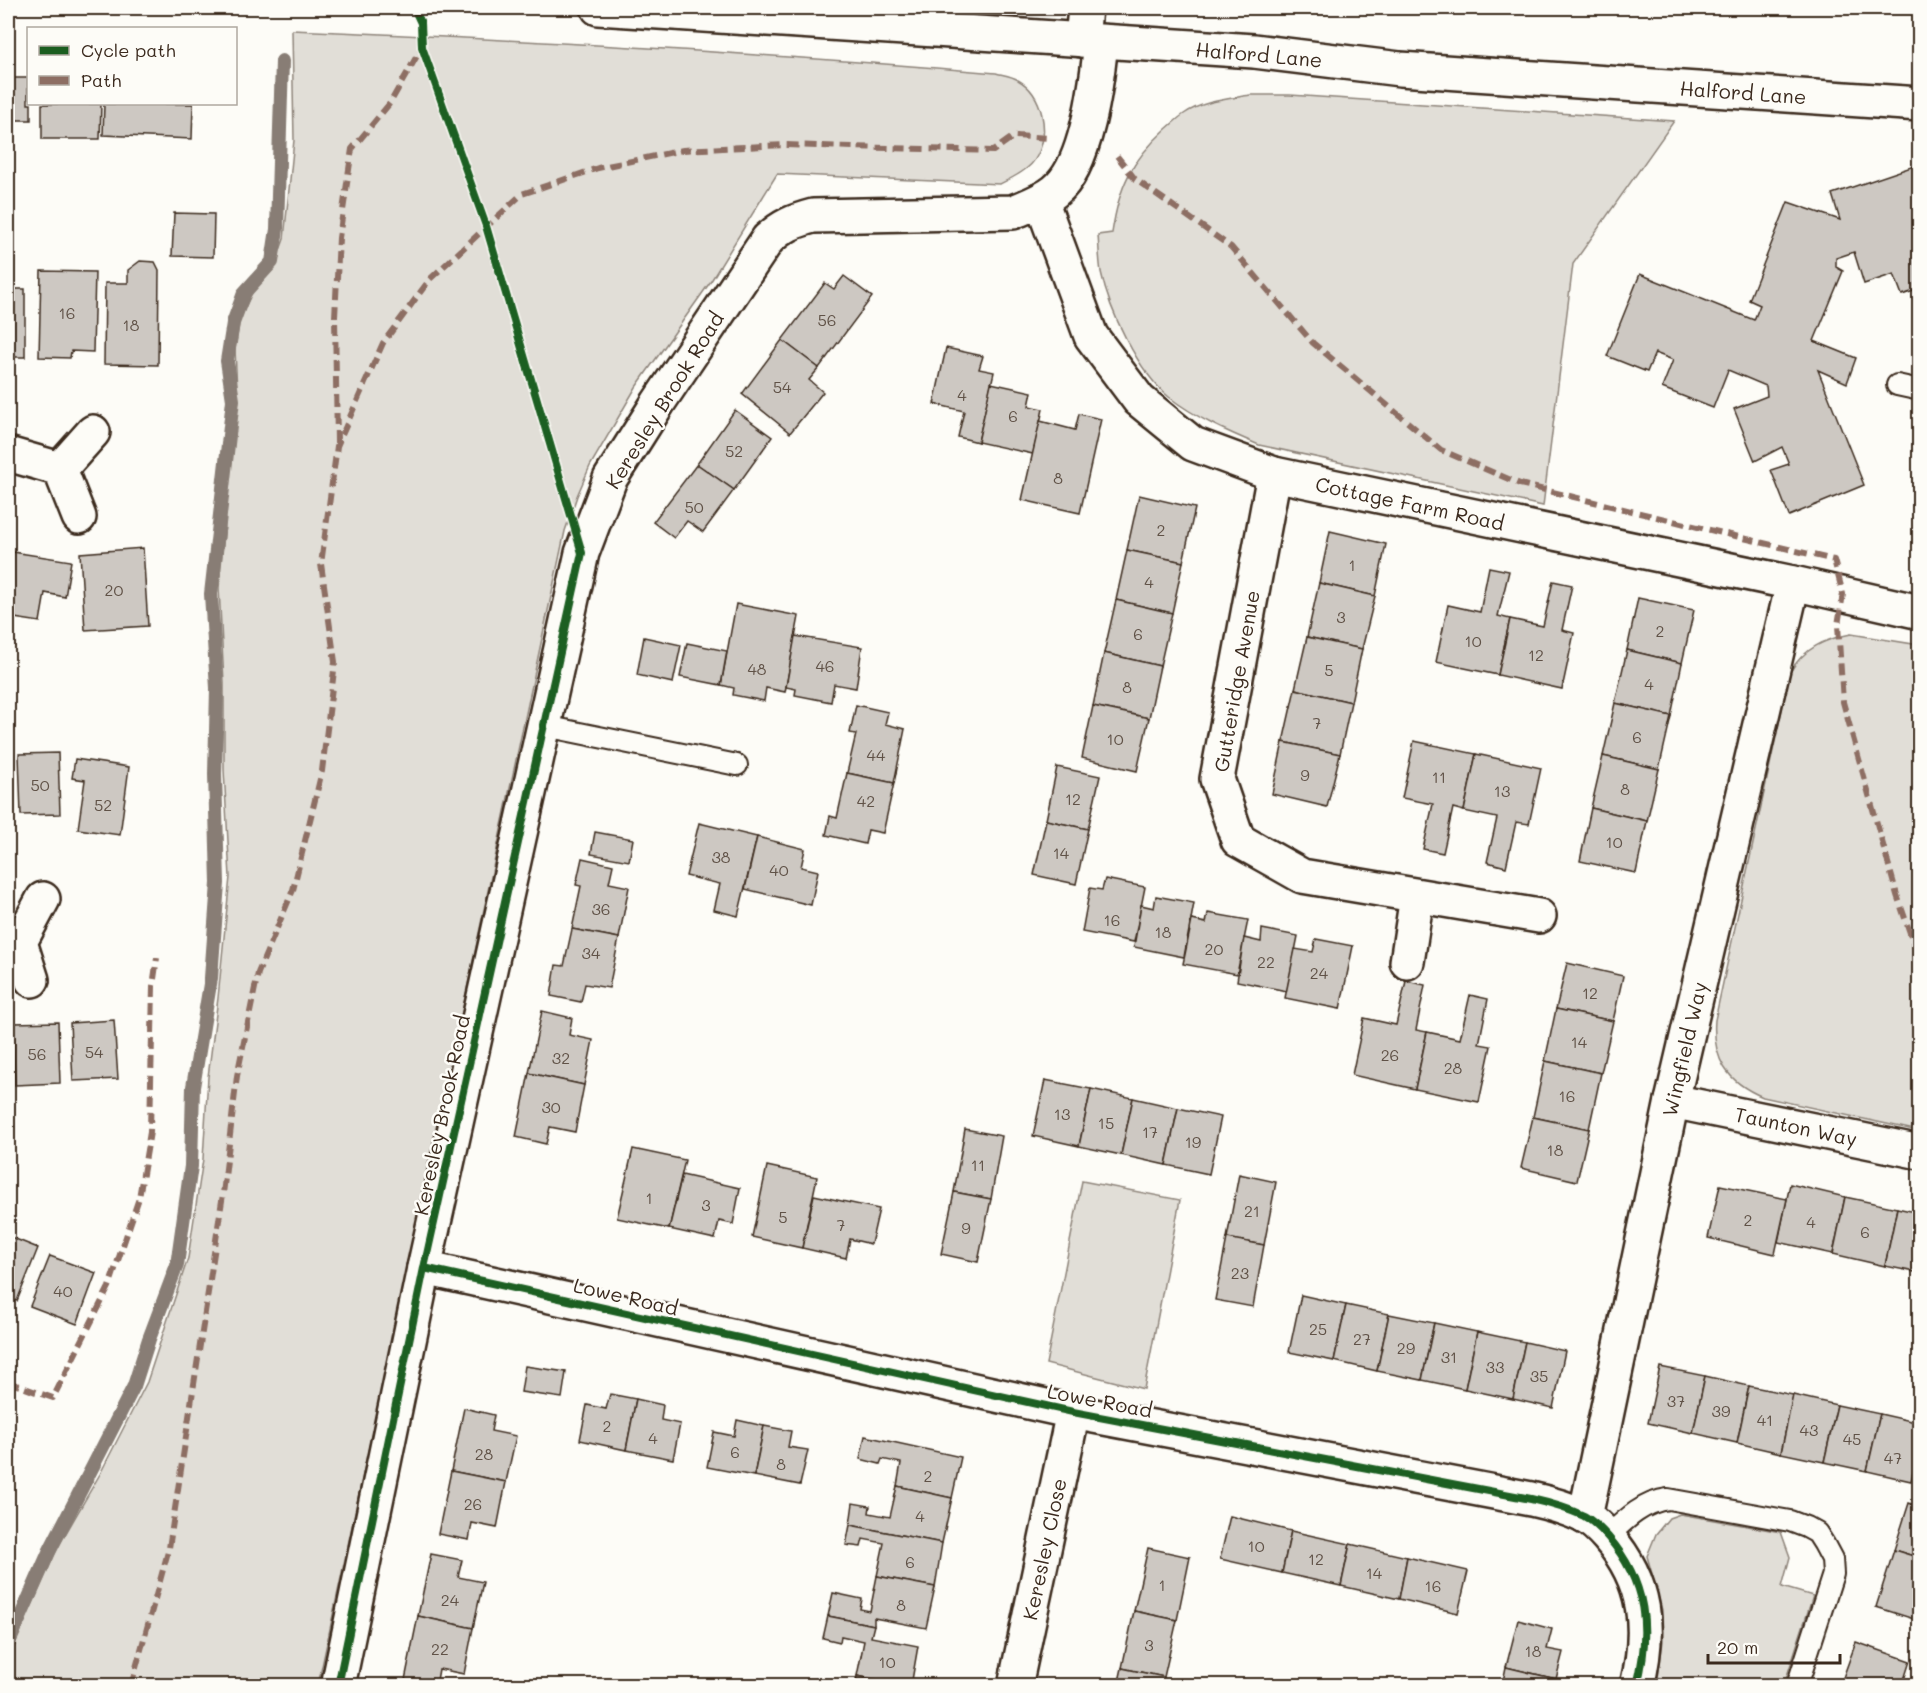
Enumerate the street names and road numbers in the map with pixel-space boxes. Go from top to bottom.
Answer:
street label: Halford Lane [1195,36,1323,72]
street label: Halford Lane [1679,75,1807,109]
street label: Keresley Brook Road [599,307,729,493]
street label: Cottage Farm Road [1313,470,1507,536]
street label: Gutteridge Avenue [1207,588,1265,774]
street label: Wingfield Way [1656,979,1712,1119]
street label: Keresley Brook Road [407,1013,475,1217]
street label: Taunton Way [1733,1100,1859,1152]
street label: Lowe Road [571,1271,681,1321]
street label: Lowe Road [1045,1377,1155,1423]
street label: Keresley Close [1016,1476,1072,1622]

